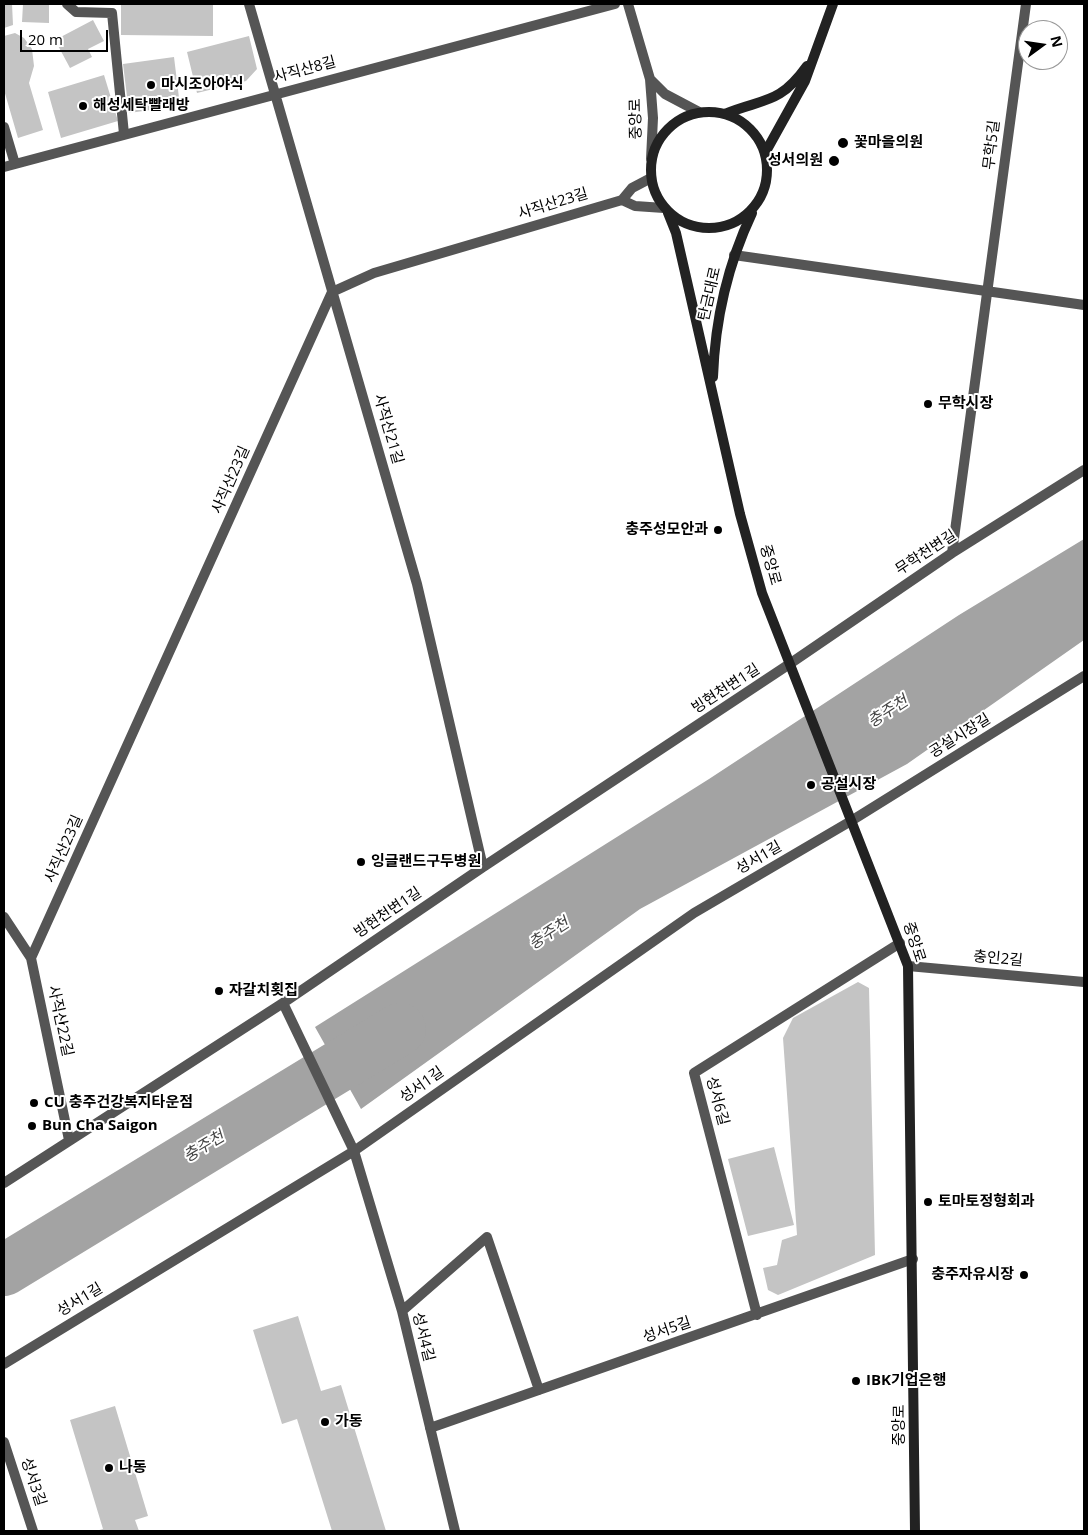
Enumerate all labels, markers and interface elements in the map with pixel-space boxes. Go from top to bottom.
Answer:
scale bar [22,20,110,52]
north arrow [1018,20,1068,70]
text: 20 m [28,29,63,49]
text: N [1046,34,1068,49]
street label: 사직산8길 [272,53,338,87]
place label: 마시조아야식 [161,76,244,94]
marker: 마시조아야식 [145,79,157,91]
place label: 해성세탁빨래방 [93,97,190,115]
street label: 중앙로 [627,98,645,140]
marker: 해성세탁빨래방 [77,100,89,112]
street label: 무학5길 [980,119,1004,171]
place label: 꽃마을의원 [854,134,923,152]
marker: 꽃마을의원 [836,136,850,150]
place label: 성서의원 [768,152,823,170]
marker: 성서의원 [827,154,841,168]
street label: 사직산23길 [516,185,590,223]
street label: 탄금대로 [695,265,725,323]
street label: 사직산21길 [369,392,407,466]
place label: 무학시장 [938,395,993,413]
marker: 무학시장 [922,398,934,410]
street label: 사직산23길 [208,443,254,517]
place label: 충주성모안과 [625,521,708,539]
marker: 충주성모안과 [712,524,724,536]
street label: 무학천변길 [892,527,960,579]
street label: 중앙로 [756,543,784,587]
street label: 빙현천변1길 [689,660,763,718]
water label: 충주천 [864,692,912,732]
street label: 공설시장길 [926,710,994,762]
place label: 공설시장 [821,776,876,794]
marker: 공설시장 [805,779,817,791]
street label: 사직산23길 [41,812,87,886]
street label: 성서1길 [733,838,785,878]
place label: 잉글랜드구두병원 [371,853,481,871]
marker: 잉글랜드구두병원 [355,856,367,868]
street label: 빙현천변1길 [351,884,425,942]
water label: 충주천 [525,914,573,954]
street label: 중앙로 [899,920,929,964]
street label: 충인2길 [972,948,1024,970]
place label: 자갈치횟집 [229,982,298,1000]
street label: 사직산22길 [44,984,76,1058]
marker: 자갈치횟집 [213,985,225,997]
street label: 성서1길 [396,1063,448,1107]
street label: 성서6길 [702,1075,732,1127]
place label: CU 충주건강복지타운점 [44,1094,193,1112]
marker: CU 충주건강복지타운점 [28,1097,40,1109]
place label: Bun Cha Saigon [42,1117,158,1135]
marker: Bun Cha Saigon [26,1120,38,1132]
water label: 충주천 [180,1127,228,1167]
place label: 토마토정형회과 [938,1193,1035,1211]
marker: 토마토정형회과 [922,1196,934,1208]
place label: 충주자유시장 [931,1266,1014,1284]
marker: 충주자유시장 [1018,1269,1030,1281]
street label: 성서1길 [54,1279,106,1321]
street label: 성서4길 [408,1311,438,1363]
street label: 성서5길 [640,1313,694,1347]
place label: IBK기업은행 [866,1372,946,1390]
marker: IBK기업은행 [850,1375,862,1387]
street label: 중앙로 [891,1404,909,1446]
place label: 가동 [335,1413,363,1431]
marker: 가동 [319,1416,331,1428]
street label: 성서3길 [17,1455,49,1509]
place label: 나동 [119,1459,147,1477]
marker: 나동 [103,1462,115,1474]

